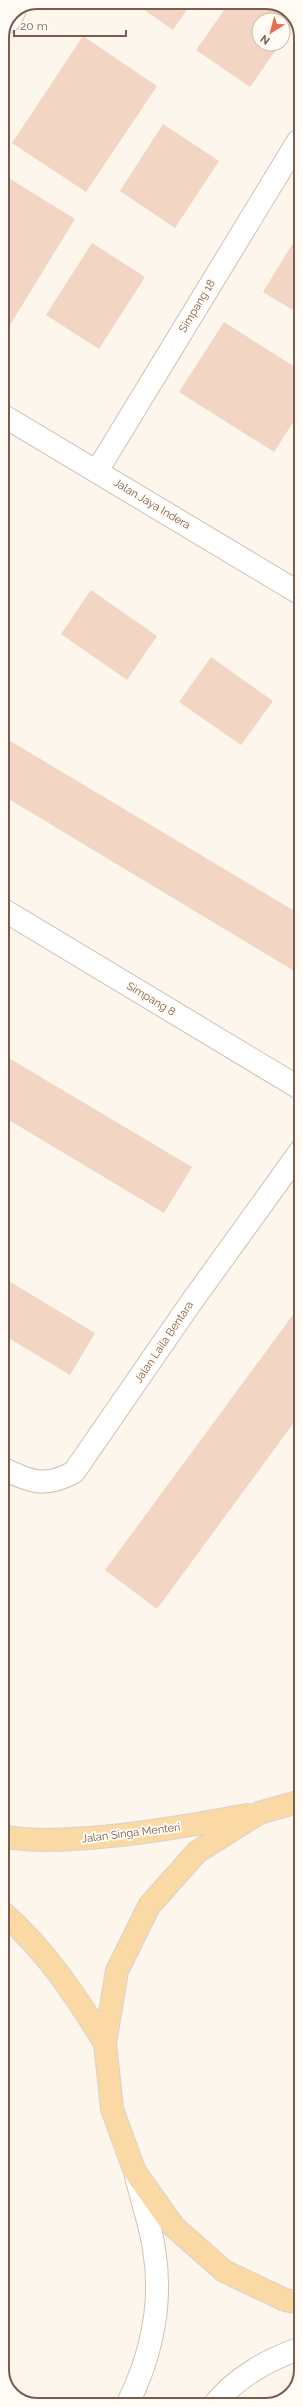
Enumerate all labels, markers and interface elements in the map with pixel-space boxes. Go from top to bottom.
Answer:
scale bar [14,12,126,38]
north arrow [251,12,291,52]
text: 20 m [20,19,48,33]
text: N [258,32,273,47]
street label: Simpang 18 [176,277,218,335]
street label: Jalan Jaya Indera [111,476,193,532]
street label: Simpang 8 [124,979,178,1019]
street label: Jalan Laila Bentara [132,1299,196,1385]
street label: Jalan Singa Menteri [81,1821,181,1845]

